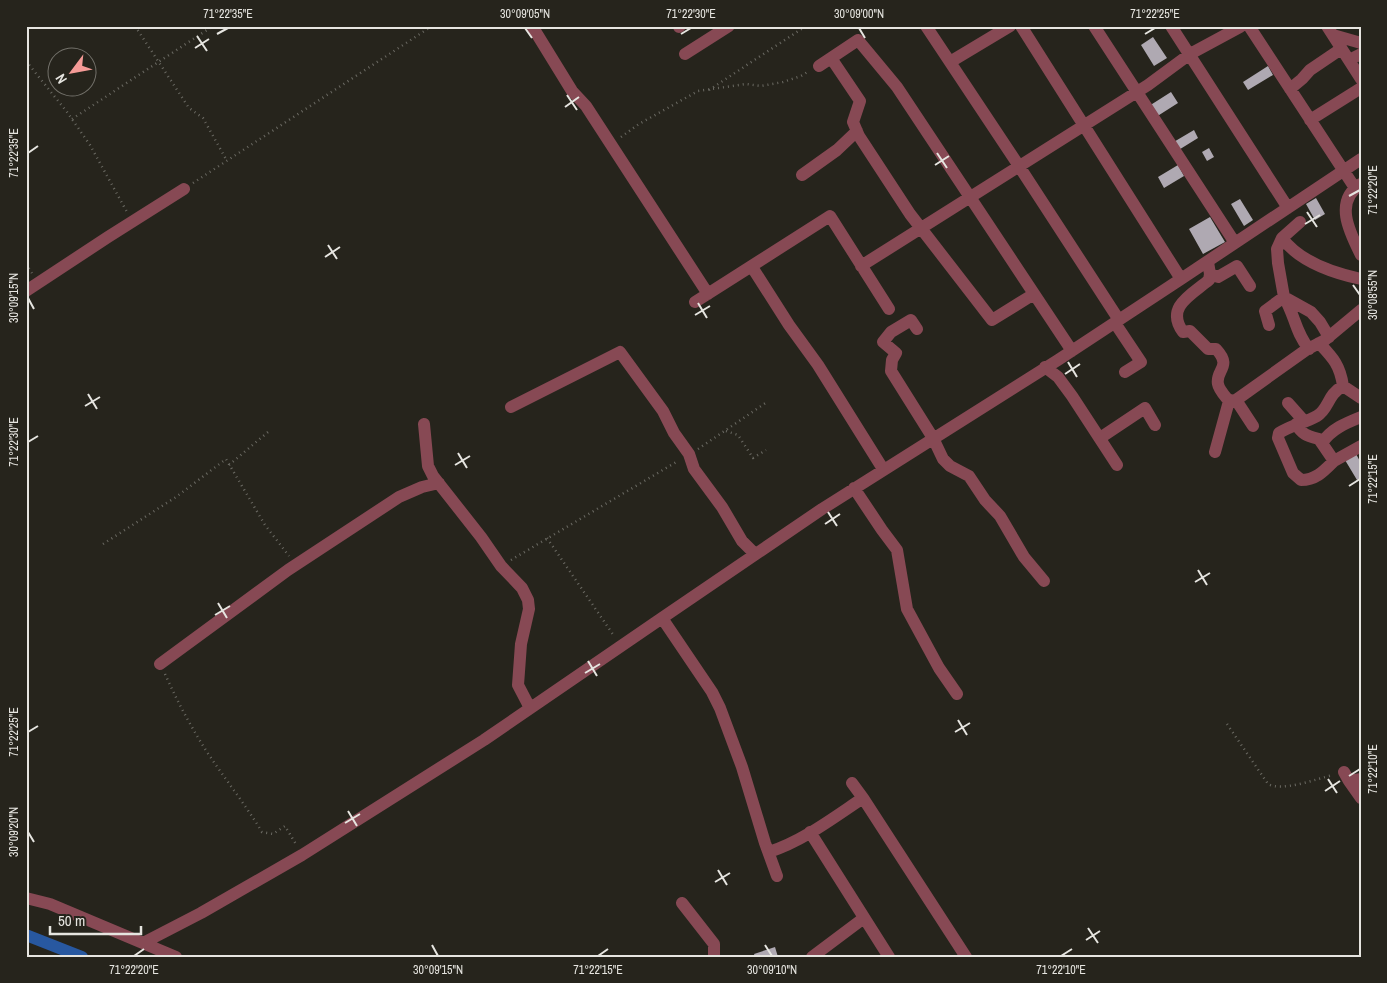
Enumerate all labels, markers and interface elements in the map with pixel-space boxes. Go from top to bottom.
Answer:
text: 71°22'35"E [203,6,253,22]
text: 30°09'05"N [500,6,550,22]
text: 71°22'30"E [666,6,716,22]
text: 30°09'00"N [834,6,884,22]
text: 71°22'25"E [1130,6,1180,22]
north arrow [48,48,98,98]
text: N [51,71,71,87]
text: 71°22'35"E [6,128,22,178]
text: 71°22'20"E [1365,165,1381,215]
text: 30°08'55"N [1365,270,1381,320]
text: 30°09'15"N [6,273,22,323]
text: 71°22'30"E [6,417,22,467]
text: 71°22'15"E [1365,454,1381,504]
text: 71°22'25"E [6,707,22,757]
text: 71°22'10"E [1365,744,1381,794]
text: 30°09'20"N [6,807,22,857]
scale bar [50,903,141,935]
text: 50 m [58,910,85,931]
text: 71°22'20"E [109,962,159,978]
text: 30°09'15"N [413,962,463,978]
text: 71°22'15"E [573,962,623,978]
text: 30°09'10"N [747,962,797,978]
text: 71°22'10"E [1036,962,1086,978]

